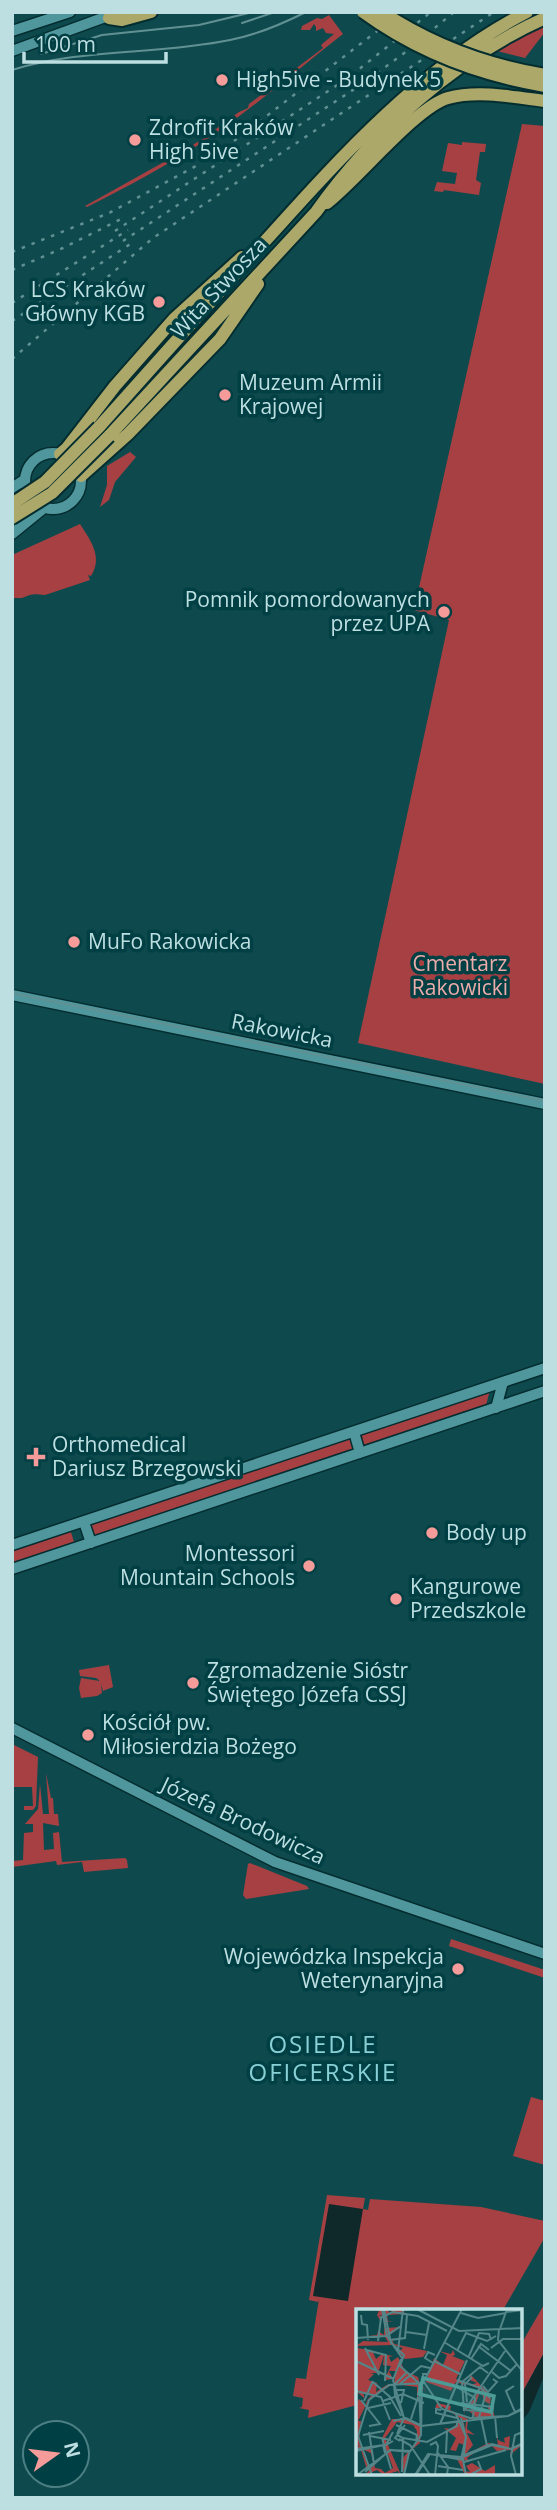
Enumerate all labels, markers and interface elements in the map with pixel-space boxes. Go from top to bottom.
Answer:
scale bar [24,21,166,65]
text: 100 m [35,30,96,58]
place label: High5ive - Budynek 5 [236,65,441,93]
marker: High5ive - Budynek 5 [214,72,230,88]
place label: Zdrofit Kraków High 5ive [149,113,294,165]
marker: Zdrofit Kraków High 5ive [127,132,143,148]
street label: Wita Stwosza [164,231,272,344]
place label: LCS Kraków Główny KGB [25,275,146,327]
marker: LCS Kraków Główny KGB [151,294,167,310]
place label: Muzeum Armii Krajowej [239,368,382,420]
marker: Muzeum Armii Krajowej [217,387,233,403]
place label: Pomnik pomordowanych przez UPA [185,585,431,637]
marker: Pomnik pomordowanych przez UPA [436,604,452,620]
place label: MuFo Rakowicka [88,927,251,955]
marker: MuFo Rakowicka [66,934,82,950]
park label: Cmentarz Rakowicki [412,949,508,1001]
street label: Rakowicka [229,1006,335,1054]
place label: Orthomedical Dariusz Brzegowski [52,1430,241,1482]
marker: Orthomedical Dariusz Brzegowski [26,1447,46,1467]
place label: Body up [446,1518,527,1546]
marker: Body up [424,1525,440,1541]
place label: Montessori Mountain Schools [120,1539,295,1591]
marker: Montessori Mountain Schools [301,1558,317,1574]
place label: Kangurowe Przedszkole [410,1572,526,1624]
marker: Kangurowe Przedszkole [388,1591,404,1607]
place label: Zgromadzenie Sióstr Świętego Józefa CSSJ [207,1656,409,1708]
marker: Zgromadzenie Sióstr Świętego Józefa CSSJ [185,1675,201,1691]
place label: Kościół pw. Miłosierdzia Bożego [102,1708,297,1760]
marker: Kościół pw. Miłosierdzia Bożego [80,1727,96,1743]
street label: Józefa Brodowicza [155,1769,330,1870]
place label: Wojewódzka Inspekcja Weterynaryjna [224,1942,444,1994]
marker: Wojewódzka Inspekcja Weterynaryjna [450,1961,466,1977]
district label: OSIEDLE OFICERSKIE [249,2027,397,2088]
inset map [356,2309,522,2475]
north arrow [21,2419,91,2489]
text: N [58,2439,87,2461]

